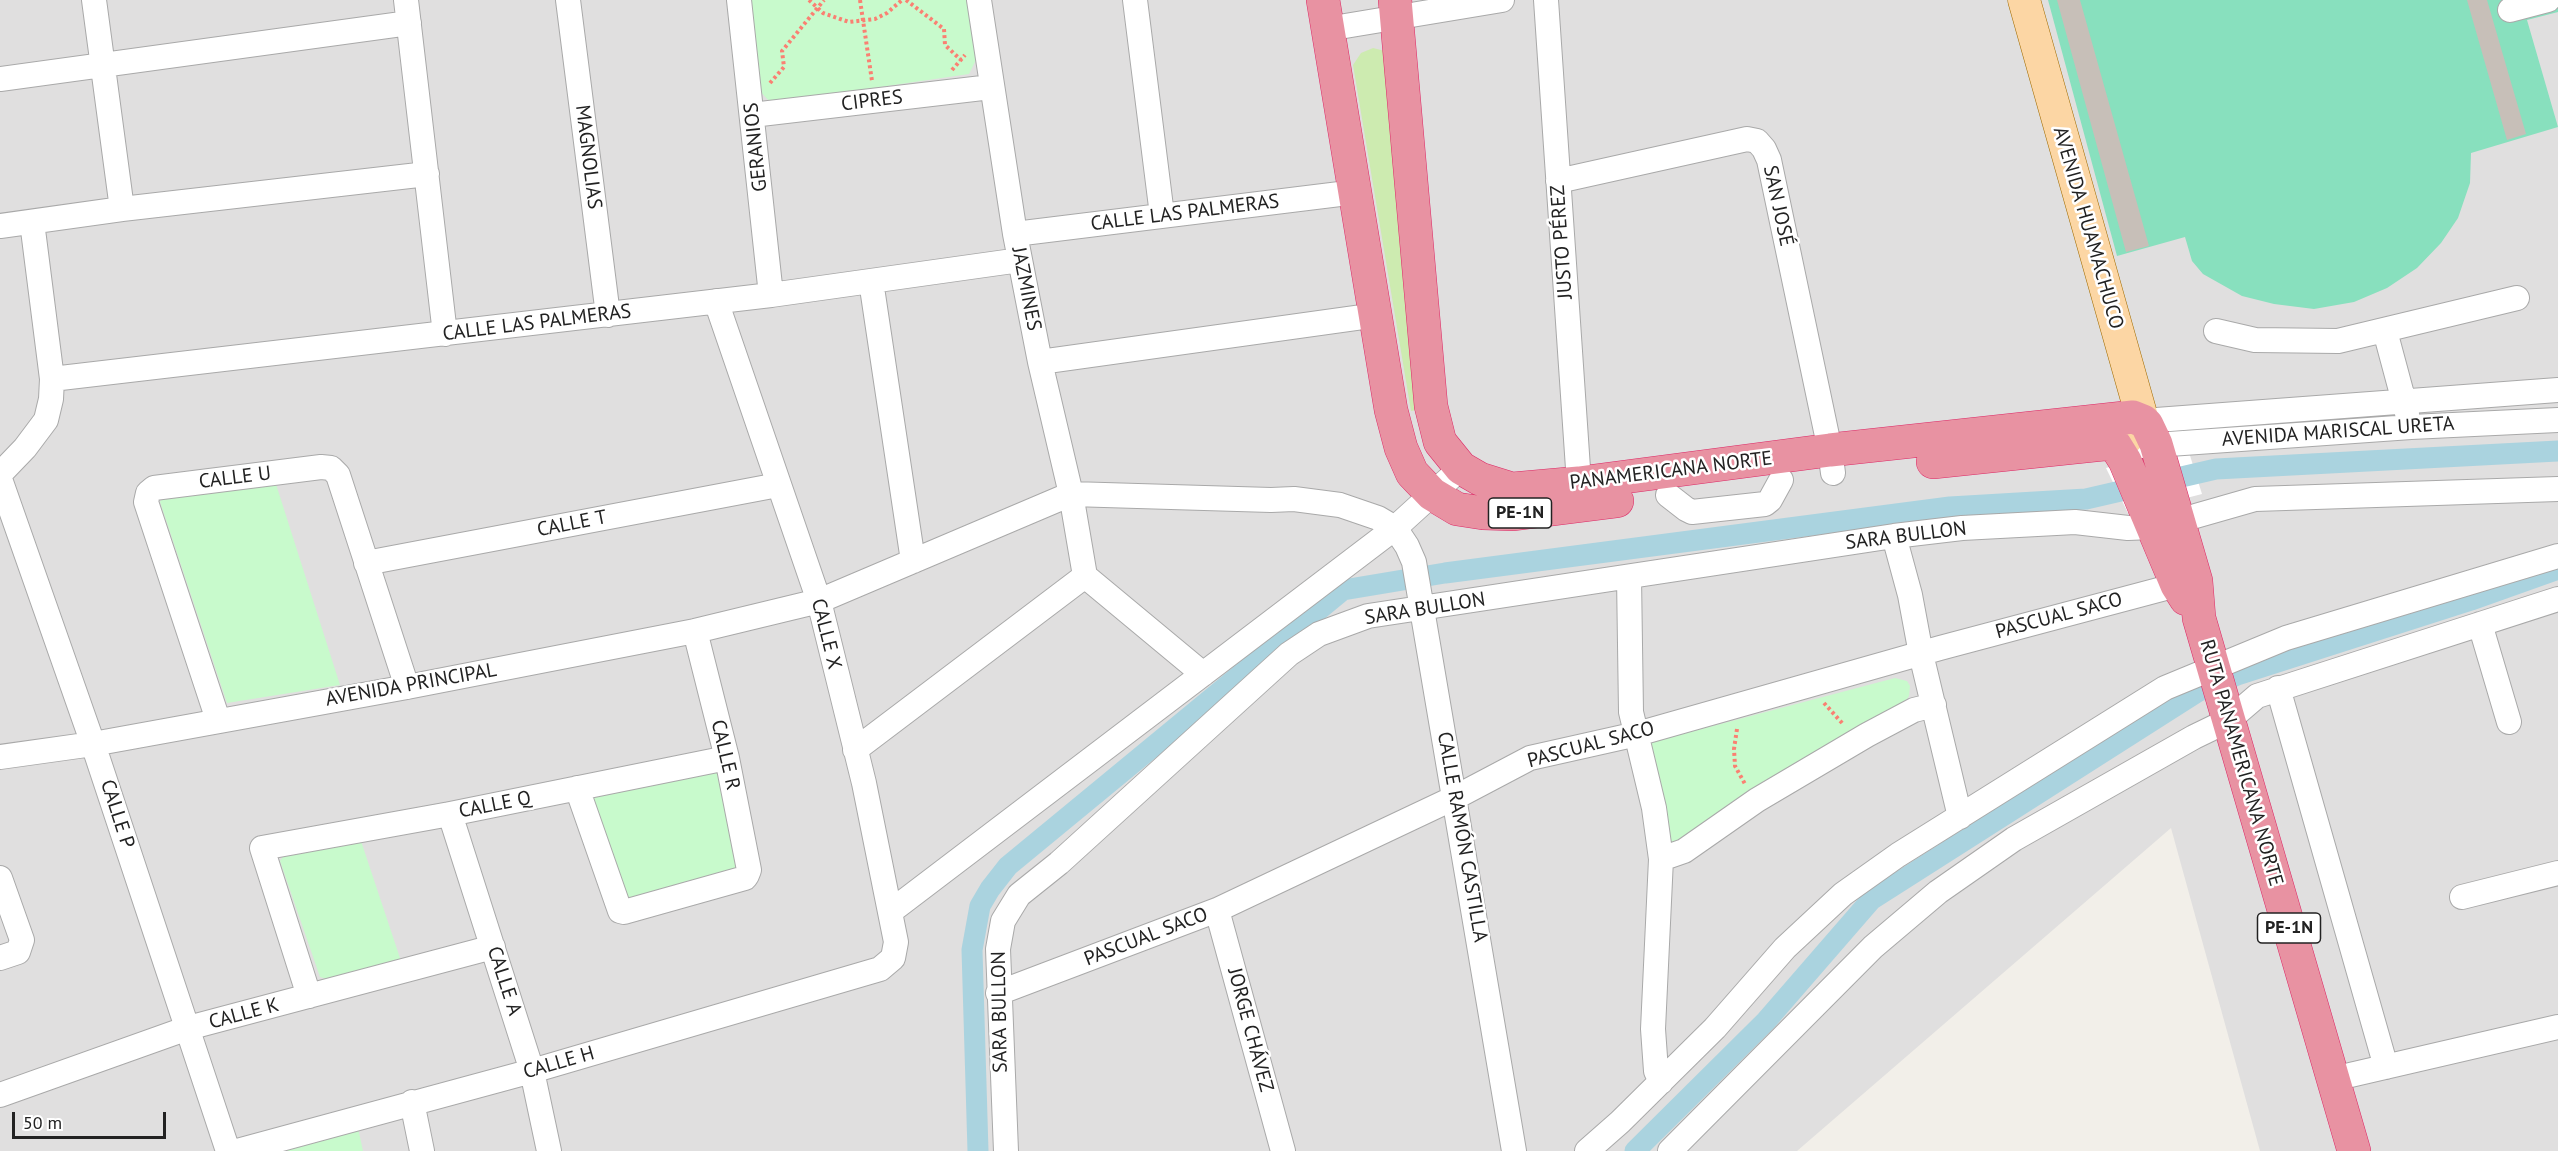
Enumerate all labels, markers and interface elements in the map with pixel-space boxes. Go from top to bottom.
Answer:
street label: CIPRES [840,85,904,117]
street label: GERANIOS [739,101,773,193]
street label: MAGNOLIAS [570,103,606,211]
street label: AVENIDA HUAMACHUCO [2048,124,2128,332]
street label: SAN JOSÉ [1758,163,1798,249]
street label: JUSTO PÉREZ [1546,184,1578,300]
street label: CALLE LAS PALMERAS [1089,190,1281,236]
street label: JAZMINES [1006,245,1046,333]
street label: CALLE LAS PALMERAS [441,300,633,346]
street label: AVENIDA MARISCAL URETA [2221,412,2455,452]
street label: PANAMERICANA NORTE [1568,447,1774,495]
street label: CALLE U [198,462,272,494]
road number: PE-1N [1488,498,1552,528]
street label: CALLE T [535,506,609,542]
street label: SARA BULLON [1844,517,1968,555]
street label: SARA BULLON [1363,588,1487,630]
street label: PASCUAL SACO [1993,588,2125,644]
street label: CALLE X [806,596,846,672]
street label: RUTA PANAMERICANA NORTE [2194,637,2288,889]
street label: AVENIDA PRINCIPAL [324,658,498,712]
street label: PASCUAL SACO [1525,717,1657,773]
street label: CALLE R [705,718,745,792]
street label: CALLE RAMÓN CASTILLA [1432,730,1492,944]
street label: CALLE P [95,777,139,851]
street label: CALLE Q [457,786,533,824]
street label: PASCUAL SACO [1081,902,1211,972]
road number: PE-1N [2258,913,2320,943]
street label: CALLE A [482,944,526,1018]
street label: SARA BULLON [987,951,1013,1073]
street label: JORGE CHÁVEZ [1222,965,1278,1095]
street label: CALLE K [206,993,282,1035]
street label: CALLE H [521,1041,597,1085]
scale bar [15,1100,170,1138]
text: 50 m [23,1111,62,1134]

